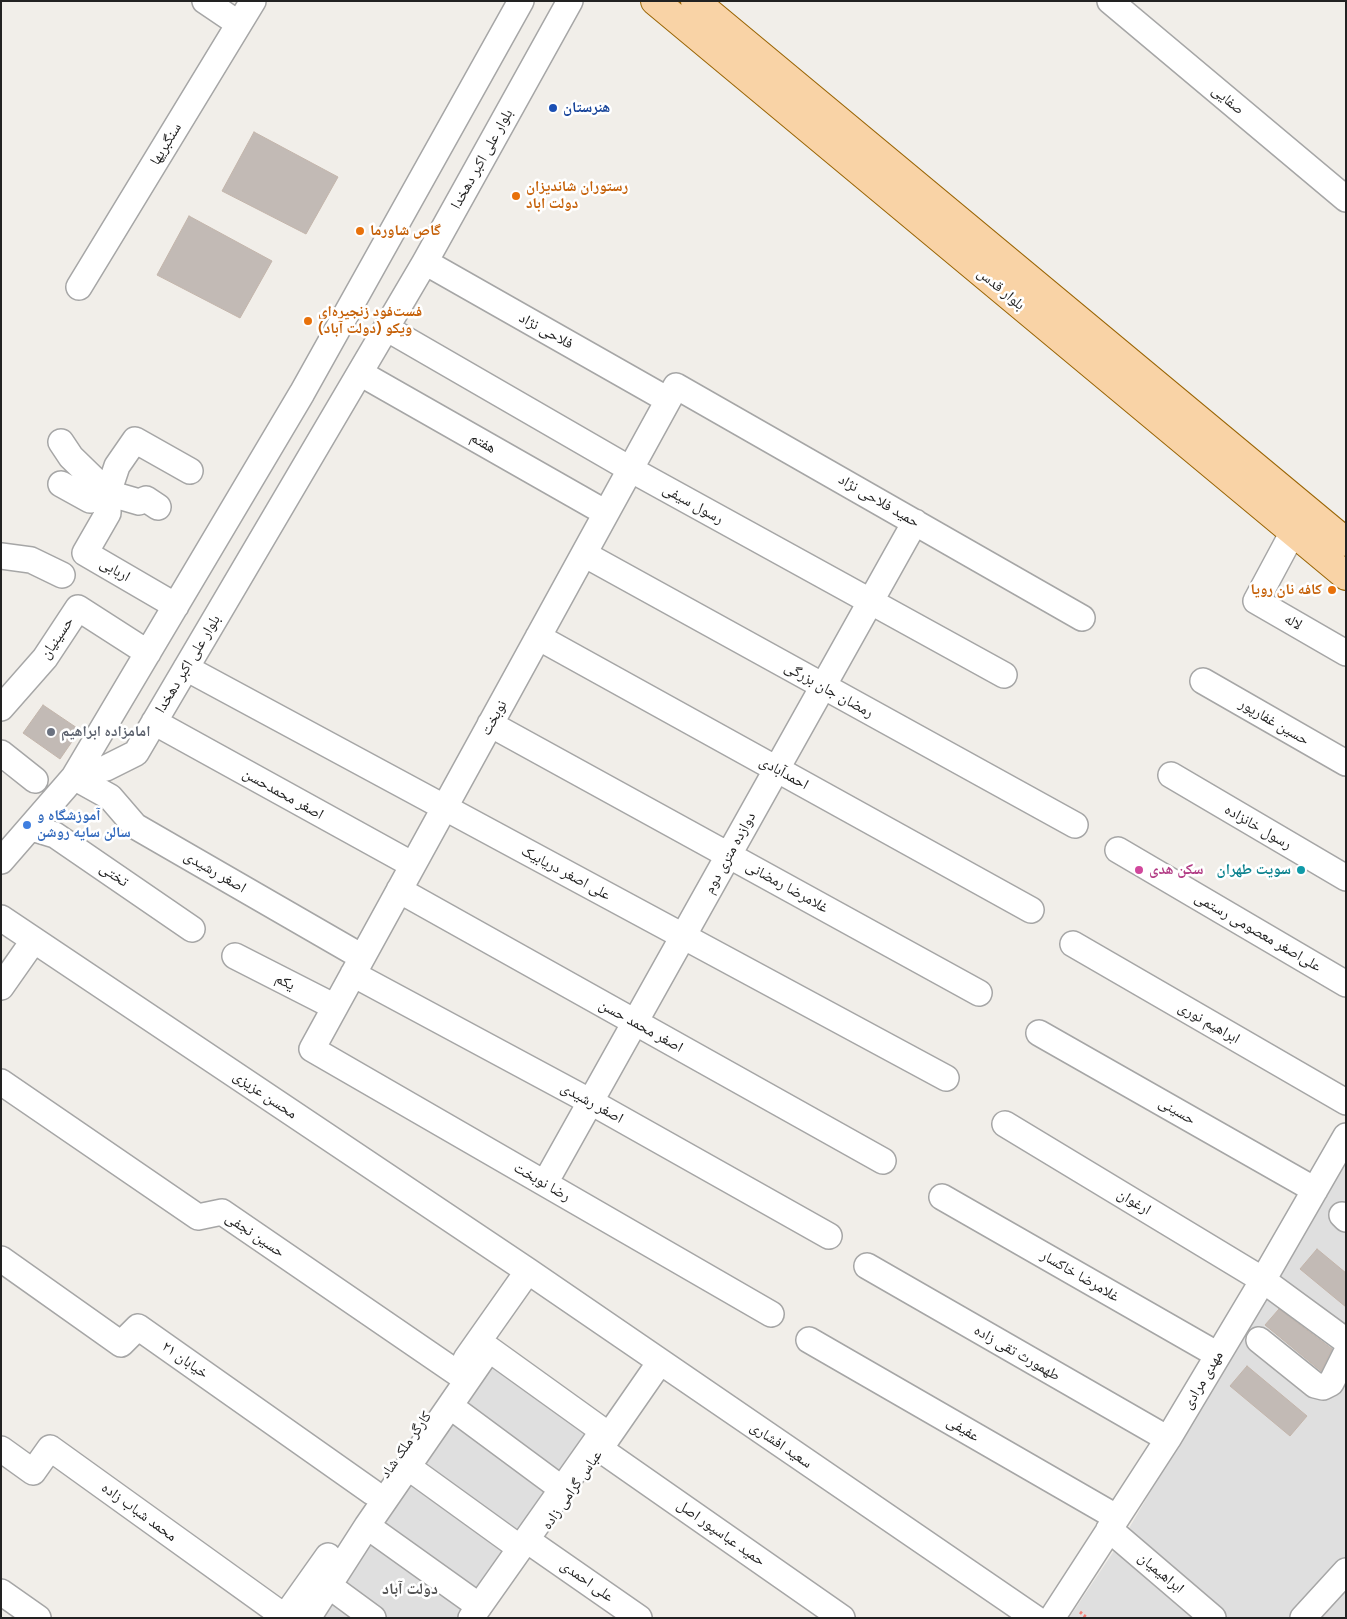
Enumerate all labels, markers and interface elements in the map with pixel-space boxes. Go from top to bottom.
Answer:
street label: صفایی [1208,81,1248,119]
place label: هنرستان [563,99,610,117]
marker: هنرستان [547,102,559,114]
street label: بلوار علی اکبر دهخدا [447,106,517,212]
street label: سنگبریها [146,120,186,168]
place label: رستوران شاندیزان دولت اباد [526,178,628,213]
marker: رستوران شاندیزان دولت اباد [510,190,522,202]
place label: گاص شاورما [370,222,441,240]
marker: گاص شاورما [354,225,366,237]
street label: بلوار قدس [974,264,1028,314]
place label: فست‌فود زنجیره‌ای ویکو (دولت آباد) [318,303,422,338]
street label: فلاحی نژاد [516,309,576,353]
marker: فست‌فود زنجیره‌ای ویکو (دولت آباد) [302,315,314,327]
street label: هفتم [467,429,499,457]
street label: حمید فلاحی نژاد [835,470,923,532]
street label: رسول سیفی [659,480,727,528]
street label: اربابی [97,554,133,586]
place label: کافه نان رویا [1250,581,1322,599]
marker: کافه نان رویا [1326,584,1338,596]
street label: لاله [1281,610,1305,634]
street label: بلوار علی اکبر دهخدا [152,612,224,716]
street label: حسینیان [36,613,78,663]
street label: رمضان جان بزرگی [781,658,877,722]
street label: حسین غفارپور [1236,695,1312,749]
street label: نوبخت [477,697,511,739]
place label: امامزاده ابراهیم [61,723,150,741]
marker: امامزاده ابراهیم [45,726,57,738]
street label: احمدآبادی [756,752,812,794]
street label: اصغر محمدحسن [239,764,327,824]
street label: رسول خانزاده [1221,801,1295,853]
place label: آموزشگاه و سالن سایه روشن [37,807,131,842]
street label: دوازده متری دوم [700,809,760,897]
marker: آموزشگاه و سالن سایه روشن [21,819,33,831]
street label: علی اصغر دریابیک [518,842,614,904]
street label: اصغر رشیدی [181,847,249,897]
street label: غلامرضا رمضانی [743,857,831,917]
street label: تختی [96,859,132,891]
place label: سكن هدى [1149,861,1204,879]
place label: سويت طهران [1217,861,1291,879]
marker: سكن هدى [1133,864,1145,876]
marker: سويت طهران [1295,864,1307,876]
street label: علی‌اصغر معصومی رستمی [1192,888,1324,976]
street label: یکم [272,969,298,995]
street label: اصغر محمد حسن [596,995,686,1057]
street label: ابراهیم نوری [1175,998,1243,1048]
street label: محسن عزیزی [230,1067,300,1123]
street label: اصغر رشیدی [558,1078,626,1128]
street label: حسینی [1155,1093,1199,1129]
street label: رضا نوبخت [510,1159,574,1205]
street label: ارغوان [1114,1185,1154,1219]
street label: حسین نجفی [222,1209,288,1261]
street label: غلامرضا خاکسار [1037,1246,1123,1306]
street label: طهمورث تقی زاده [971,1321,1063,1385]
street label: خیابان ۲۱ [158,1338,212,1382]
street label: مهدی مرادی [1179,1348,1227,1412]
street label: کارگر ملک شاد [376,1408,436,1482]
street label: عفیفی [943,1412,983,1446]
street label: سعید افشاری [747,1418,815,1472]
street label: عباس گرامی زاده [538,1447,606,1533]
street label: محمد شباب زاده [98,1479,180,1545]
street label: حمید عباسپور اصل [673,1496,769,1570]
street label: ابراهیمیان [1134,1549,1188,1597]
street label: علی احمدی [557,1556,617,1606]
district label: دولت آباد [382,1579,438,1599]

